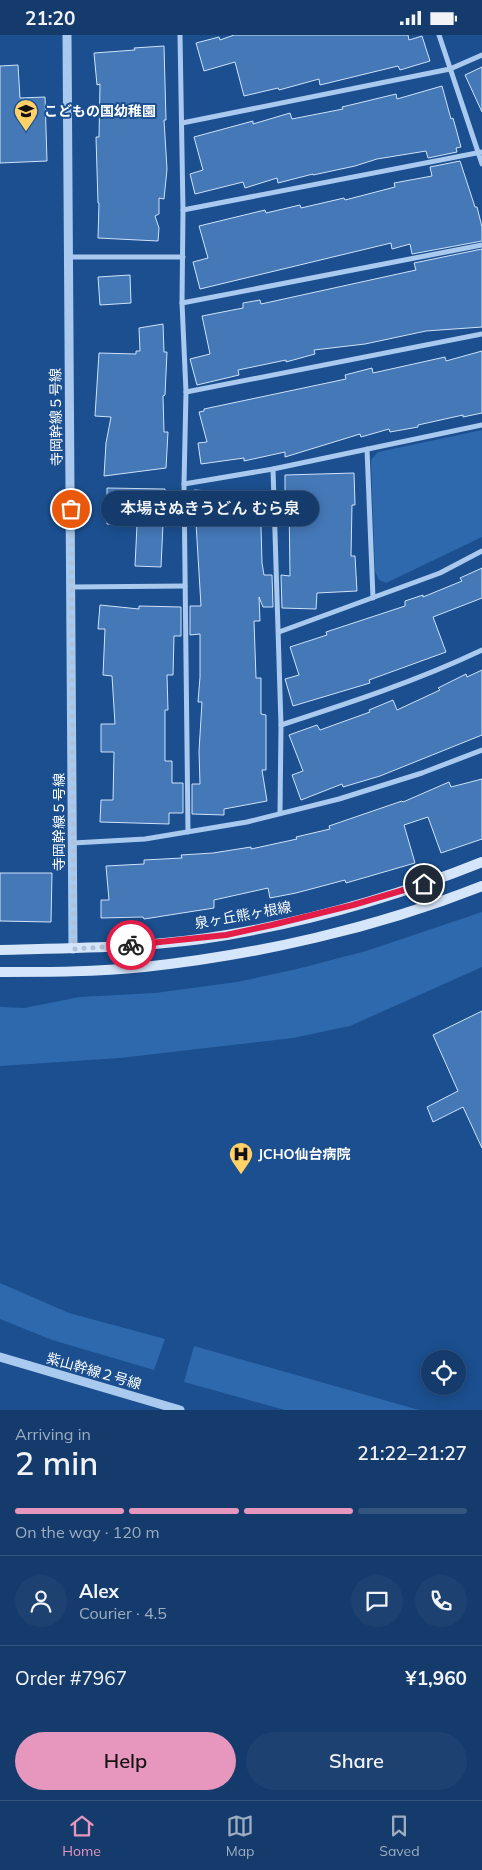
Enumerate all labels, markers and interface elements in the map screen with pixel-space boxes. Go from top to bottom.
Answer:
text: 21:20 [25,6,75,30]
school or university icon: こどもの国幼稚園 [13,98,39,132]
place label: こどもの国幼稚園 [44,102,156,120]
street label: 寺岡幹線５号線 [46,368,66,466]
pin [50,488,92,530]
callout: 本場さぬきうどん むら泉 [101,491,318,527]
icon: bag [57,495,85,523]
text: 本場さぬきうどん むら泉 [120,498,300,518]
street label: 寺岡幹線５号線 [50,773,68,871]
pin [403,863,445,905]
icon: home [410,870,438,898]
street label: 泉ヶ丘熊ヶ根線 [193,898,293,932]
courier [106,920,156,970]
icon: bike [117,931,145,959]
hospital icon: JCHO仙台病院 [228,1141,254,1175]
place label: JCHO仙台病院 [258,1145,351,1163]
street label: 紫山幹線２号線 [44,1349,144,1393]
map controls [421,1350,466,1395]
button: locate [421,1350,466,1395]
text: Arriving in [15,1424,91,1444]
text: 21:22–21:27 [357,1441,467,1465]
text: 2 min [15,1443,98,1483]
text: On the way · 120 m [15,1522,160,1542]
button: person [15,1575,67,1627]
button: chat [351,1575,403,1627]
button: phone [415,1575,467,1627]
text: Alex [79,1579,119,1603]
text: Courier · 4.5 [79,1603,167,1623]
text: Order #7967 [15,1666,127,1690]
text: ¥1,960 [405,1666,467,1690]
button: Help [15,1732,236,1790]
button: Share [246,1732,467,1790]
tab: Home [62,1812,101,1860]
tab: Map [226,1812,255,1860]
tab: Saved [379,1812,420,1860]

